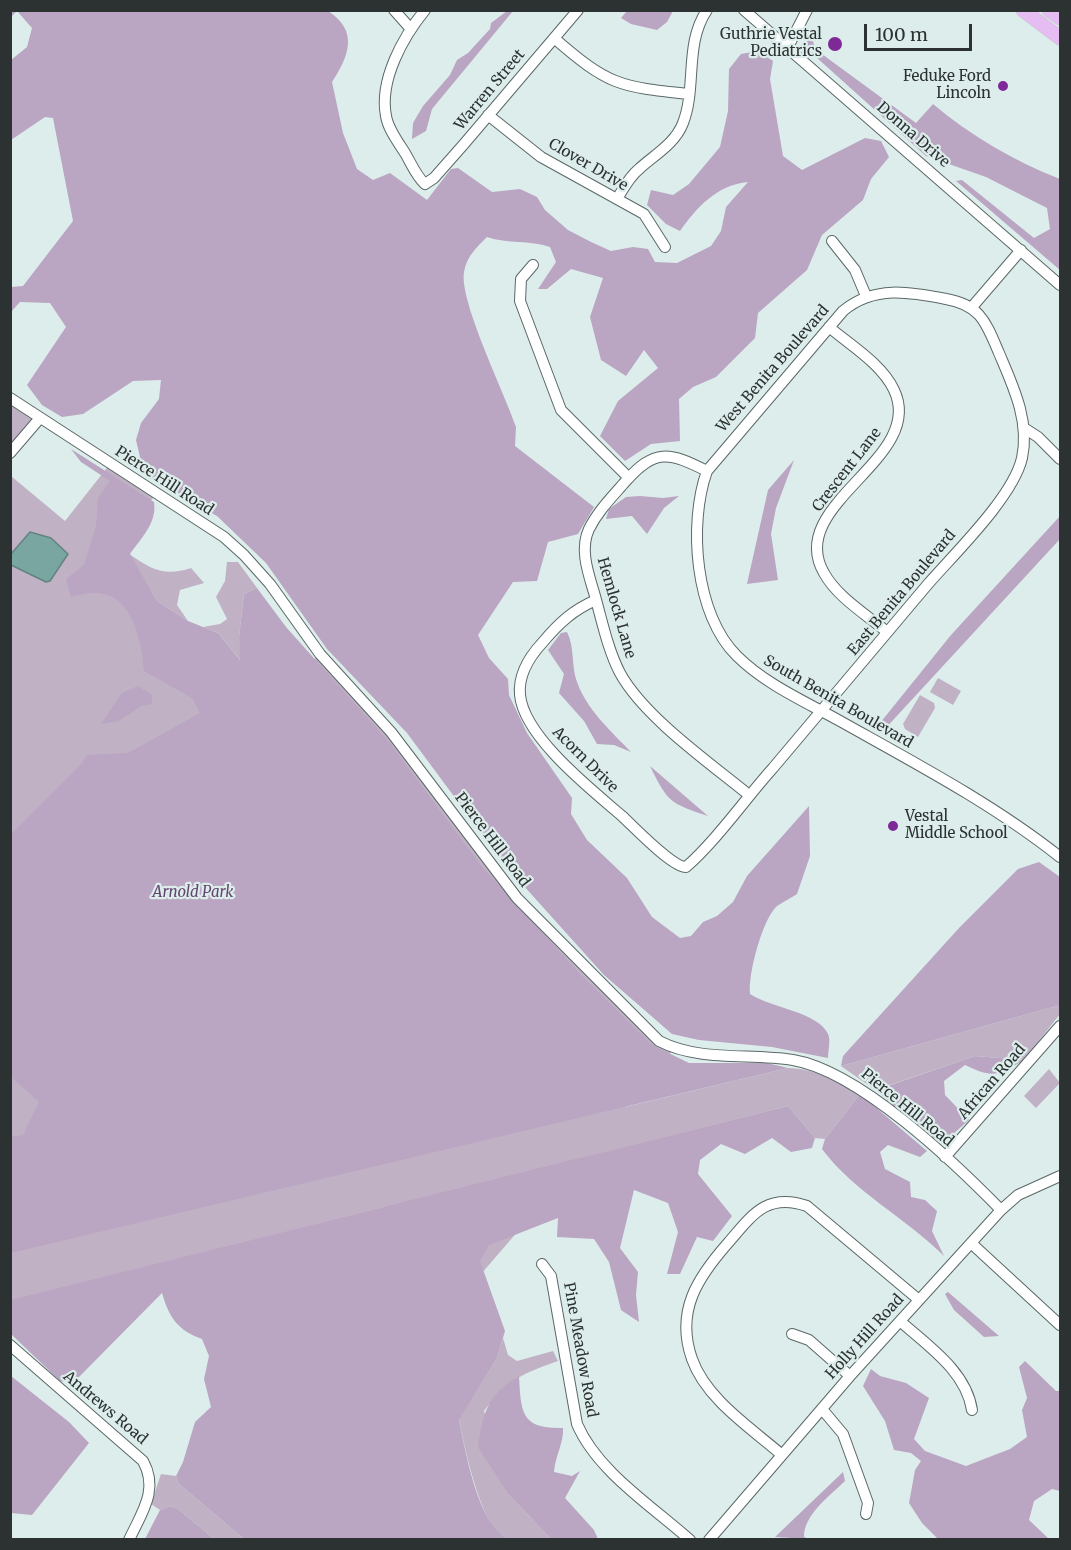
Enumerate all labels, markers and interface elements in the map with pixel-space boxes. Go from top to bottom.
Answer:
scale bar [867,12,975,50]
text: 100 m [875,23,928,46]
place label: Guthrie Vestal Pediatrics [720,26,822,61]
marker: Guthrie Vestal Pediatrics [826,35,844,53]
street label: Warren Street [451,46,529,134]
place label: Feduke Ford Lincoln [903,68,991,103]
marker: Feduke Ford Lincoln [996,79,1010,93]
street label: Donna Drive [873,98,953,172]
street label: Clover Drive [545,135,631,195]
street label: West Benita Boulevard [713,302,833,436]
street label: Crescent Lane [809,425,885,515]
street label: Pierce Hill Road [112,443,216,519]
street label: East Benita Boulevard [844,527,960,659]
street label: Hemlock Lane [593,555,639,661]
street label: South Benita Boulevard [760,652,916,752]
street label: Acorn Drive [548,723,622,797]
street label: Pierce Hill Road [451,789,533,891]
place label: Vestal Middle School [905,808,1008,843]
marker: Vestal Middle School [886,819,900,833]
park label: Arnold Park [152,884,234,902]
street label: African Road [955,1041,1029,1123]
street label: Pierce Hill Road [857,1065,957,1151]
street label: Pine Meadow Road [559,1281,601,1419]
street label: Holly Hill Road [822,1291,908,1383]
street label: Andrews Road [59,1368,151,1448]

